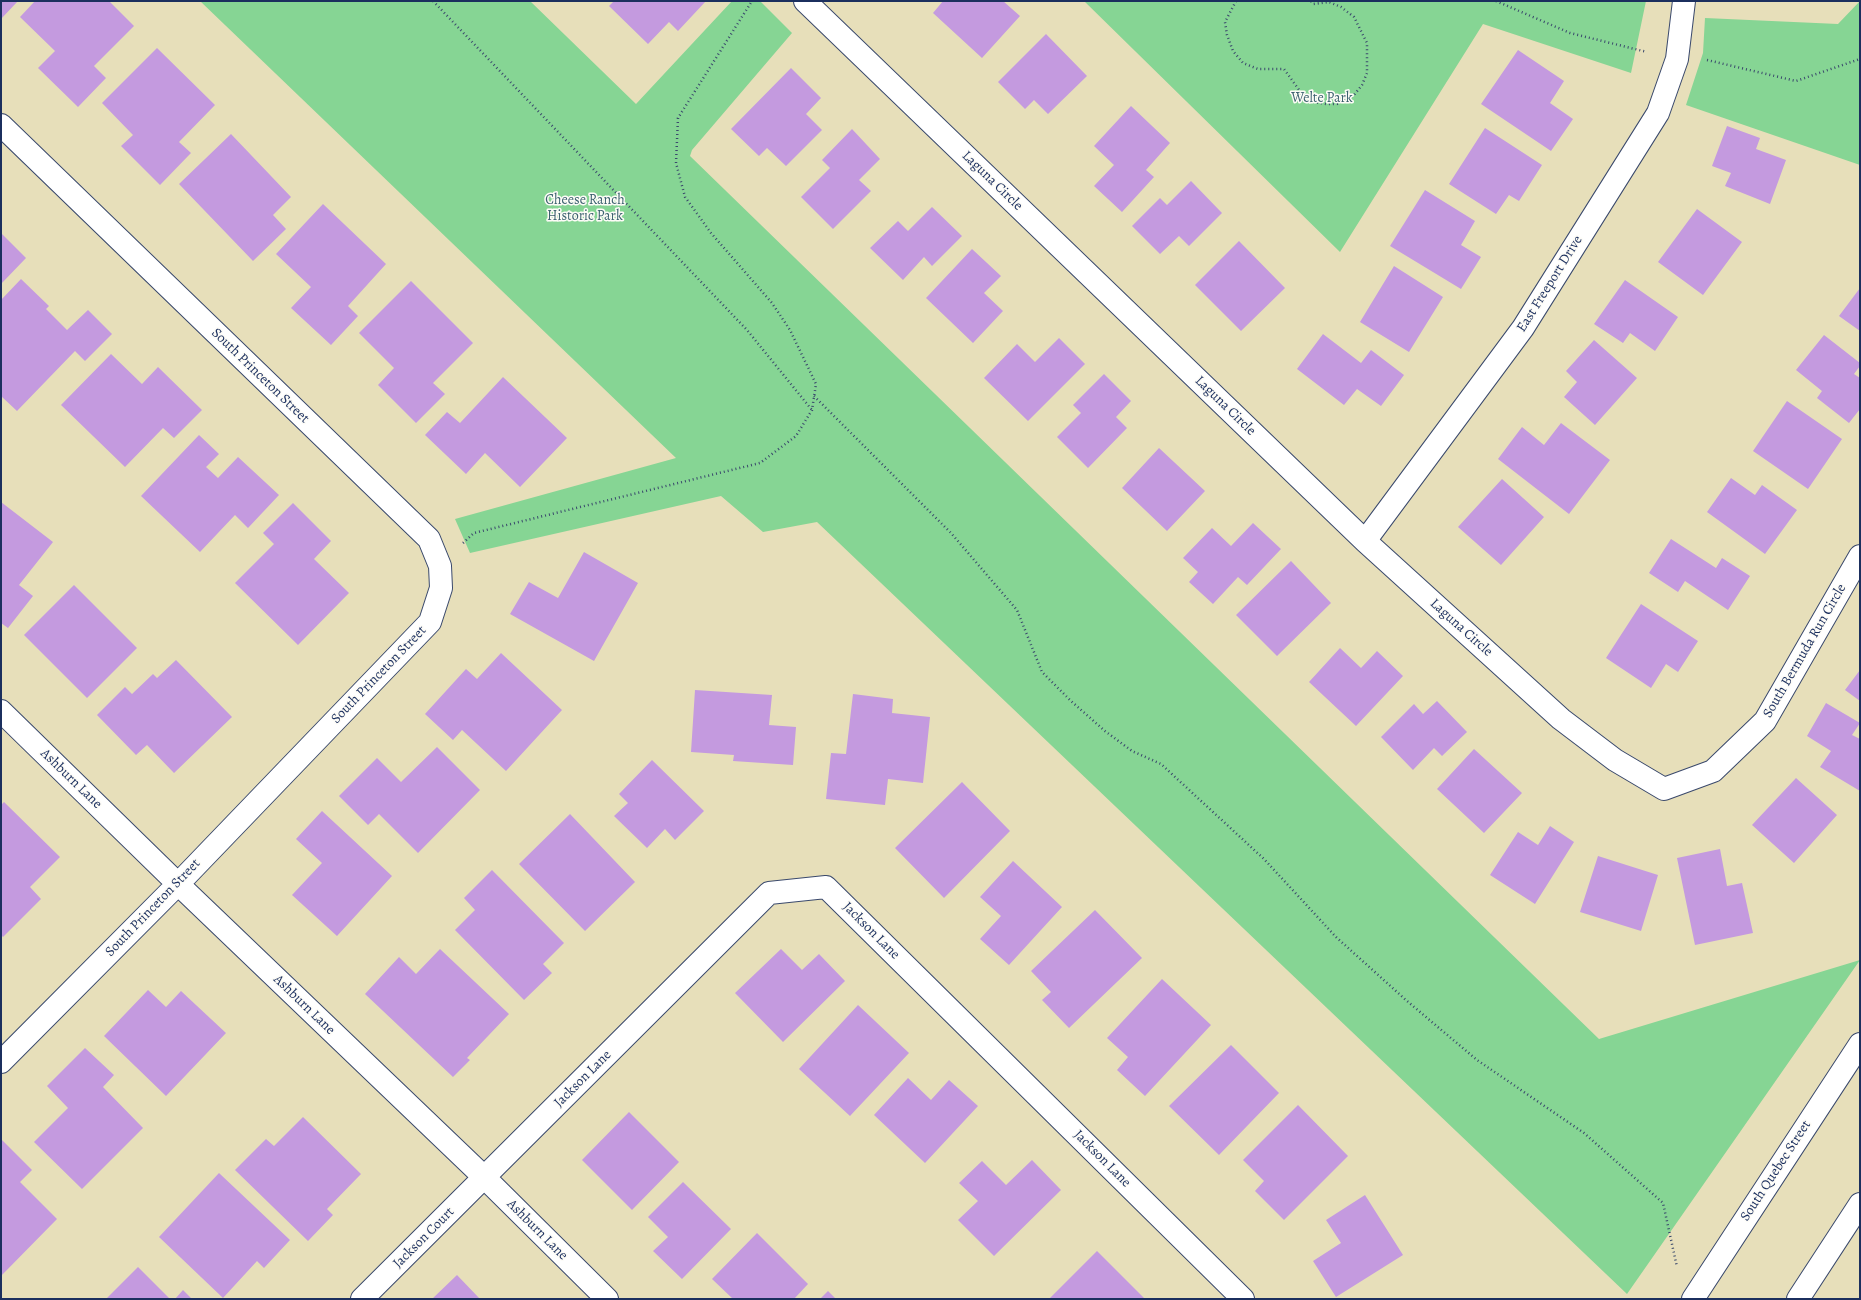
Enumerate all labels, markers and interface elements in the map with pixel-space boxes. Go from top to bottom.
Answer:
park label: Welte Park [1291,91,1353,107]
street label: Laguna Circle [958,148,1026,214]
park label: Cheese Ranch Historic Park [545,193,625,226]
street label: East Freeport Drive [1514,233,1586,335]
street label: South Princeton Street [208,325,312,427]
street label: Laguna Circle [1191,373,1259,439]
street label: South Bermuda Run Circle [1760,581,1850,721]
street label: Laguna Circle [1426,596,1496,660]
street label: South Princeton Street [328,623,430,727]
street label: Ashburn Lane [37,745,105,813]
street label: South Princeton Street [102,856,204,960]
street label: Jackson Lane [839,899,903,963]
street label: Ashburn Lane [270,971,338,1039]
street label: Jackson Lane [551,1047,615,1111]
street label: South Quebec Street [1737,1117,1815,1225]
street label: Jackson Lane [1070,1127,1134,1191]
street label: Ashburn Lane [503,1196,571,1264]
street label: Jackson Court [390,1204,458,1272]

